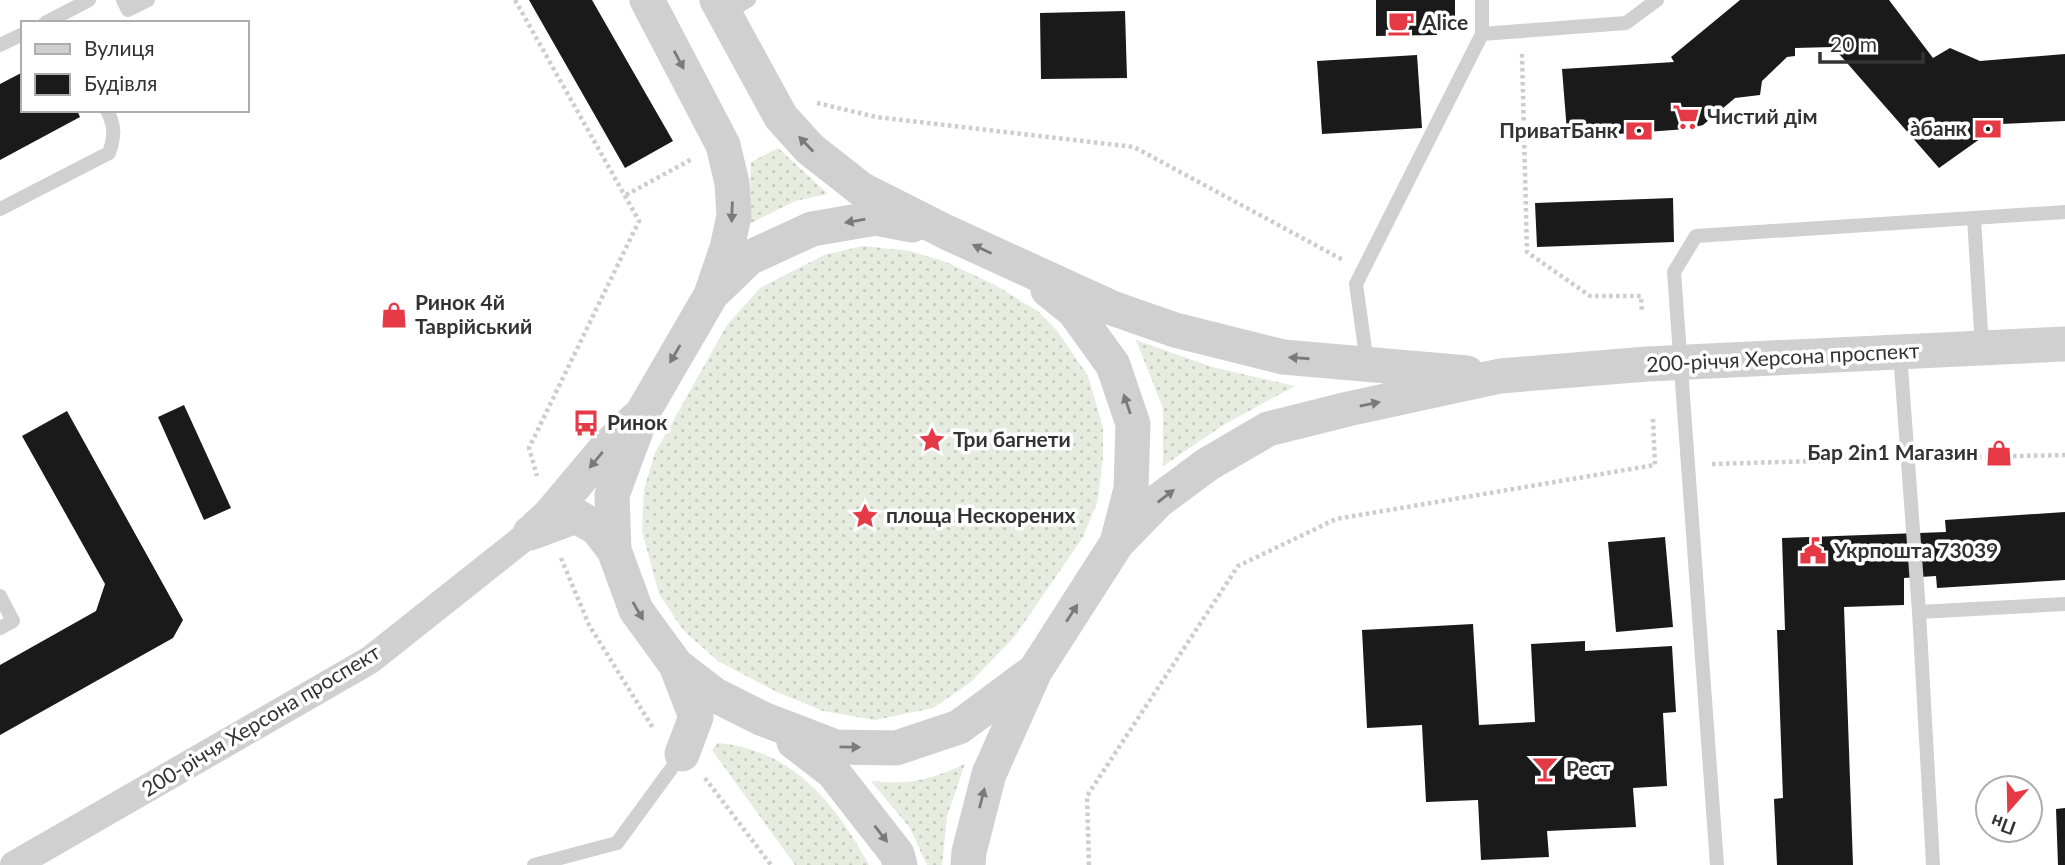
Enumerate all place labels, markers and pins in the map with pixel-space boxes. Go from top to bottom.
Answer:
cafe icon: Alice [1386,8,1416,38]
place label: Alice [1421,9,1468,34]
supermarket icon: Чистий дім [1671,102,1701,132]
place label: Чистий дім [1707,103,1817,128]
bank icon: а̀банк [1973,114,2003,144]
place label: а̀банк [1910,115,1968,140]
bank icon: ПриватБанк [1624,116,1654,146]
place label: ПриватБанк [1499,117,1619,142]
place label: Ринок 4й Таврійський [415,289,532,338]
shop icon: Ринок 4й Таврійський [379,300,409,330]
bus stop icon: Ринок [571,408,601,438]
place label: Ринок [607,409,668,434]
place icon: Три багнети [917,425,947,455]
place label: Три багнети [953,426,1071,451]
shop icon: Бар 2in1 Магазин [1984,438,2014,468]
place label: Бар 2in1 Магазин [1807,439,1978,464]
place icon: площа Нескорених [850,501,880,531]
place label: площа Нескорених [886,502,1075,527]
public building icon: Укрпошта 73039 [1798,536,1828,566]
place label: Укрпошта 73039 [1833,537,1998,562]
bar icon: Рест [1530,754,1560,784]
place label: Рест [1566,755,1611,780]

